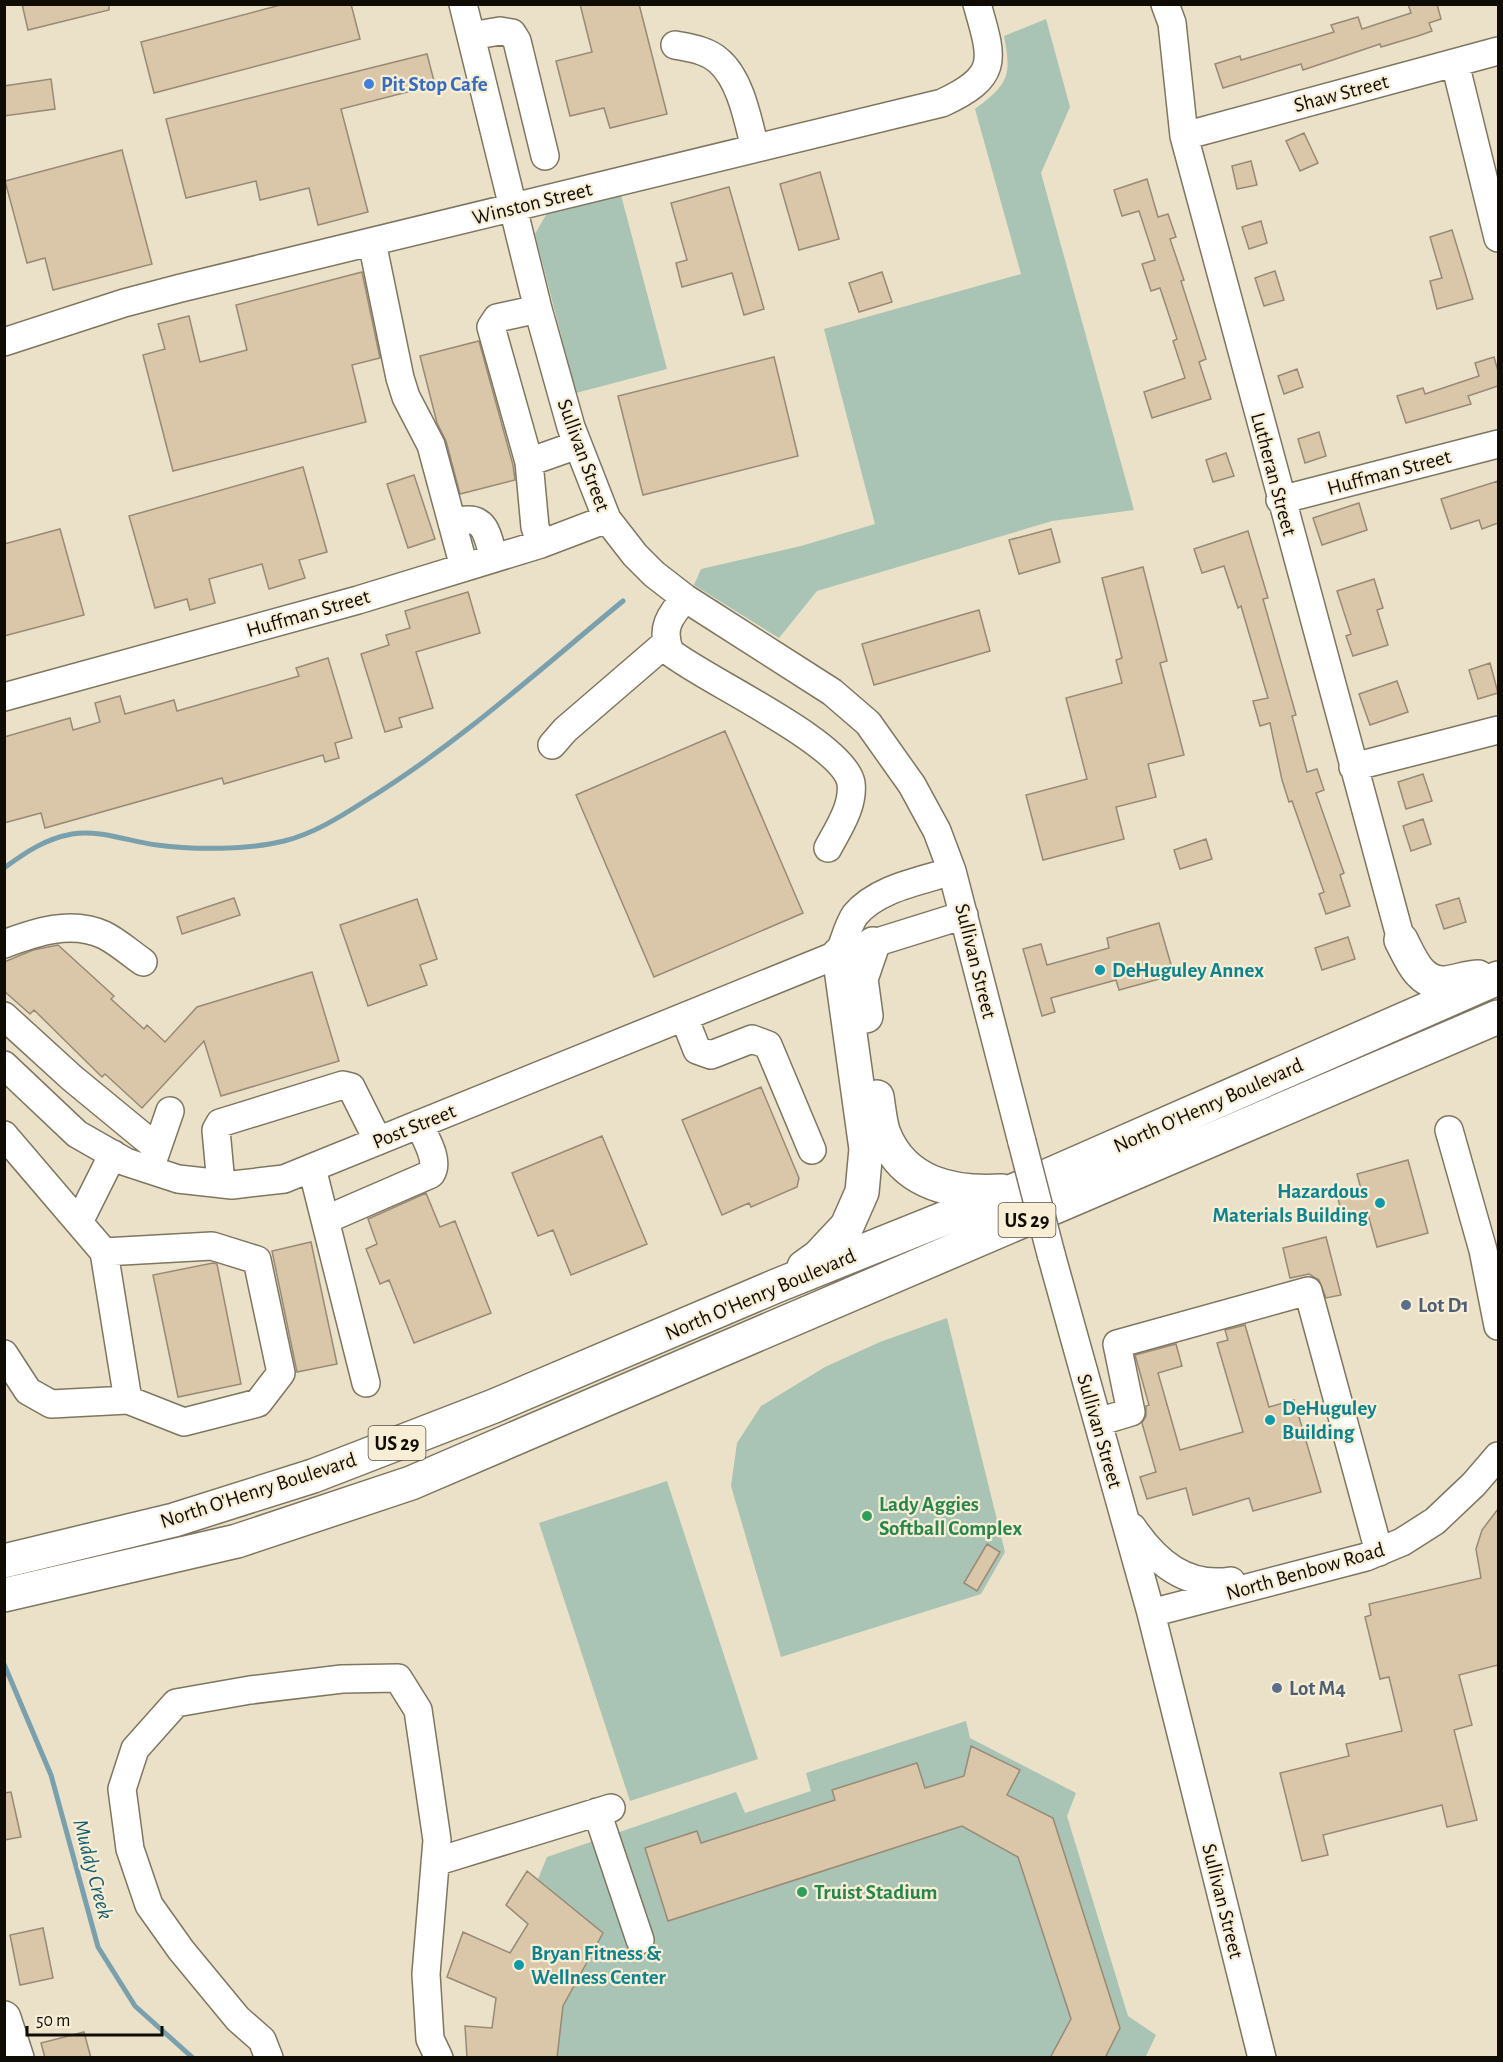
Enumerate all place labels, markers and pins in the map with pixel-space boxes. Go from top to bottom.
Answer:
place label: Pit Stop Cafe [381,74,488,95]
marker: Pit Stop Cafe [362,77,376,91]
place label: DeHuguley Annex [1112,960,1264,981]
marker: DeHuguley Annex [1093,963,1107,977]
place label: Hazardous Materials Building [1213,1181,1368,1226]
marker: Hazardous Materials Building [1373,1196,1387,1210]
place label: Lot D1 [1418,1295,1469,1316]
marker: Lot D1 [1399,1298,1413,1312]
place label: DeHuguley Building [1282,1398,1377,1443]
marker: DeHuguley Building [1263,1413,1277,1427]
place label: Lady Aggies Softball Complex [879,1494,1022,1539]
marker: Lady Aggies Softball Complex [860,1509,874,1523]
place label: Lot M4 [1289,1678,1346,1699]
marker: Lot M4 [1270,1681,1284,1695]
place label: Truist Stadium [814,1882,938,1903]
marker: Truist Stadium [795,1885,809,1899]
place label: Bryan Fitness & Wellness Center [531,1943,667,1988]
marker: Bryan Fitness & Wellness Center [512,1958,526,1972]

